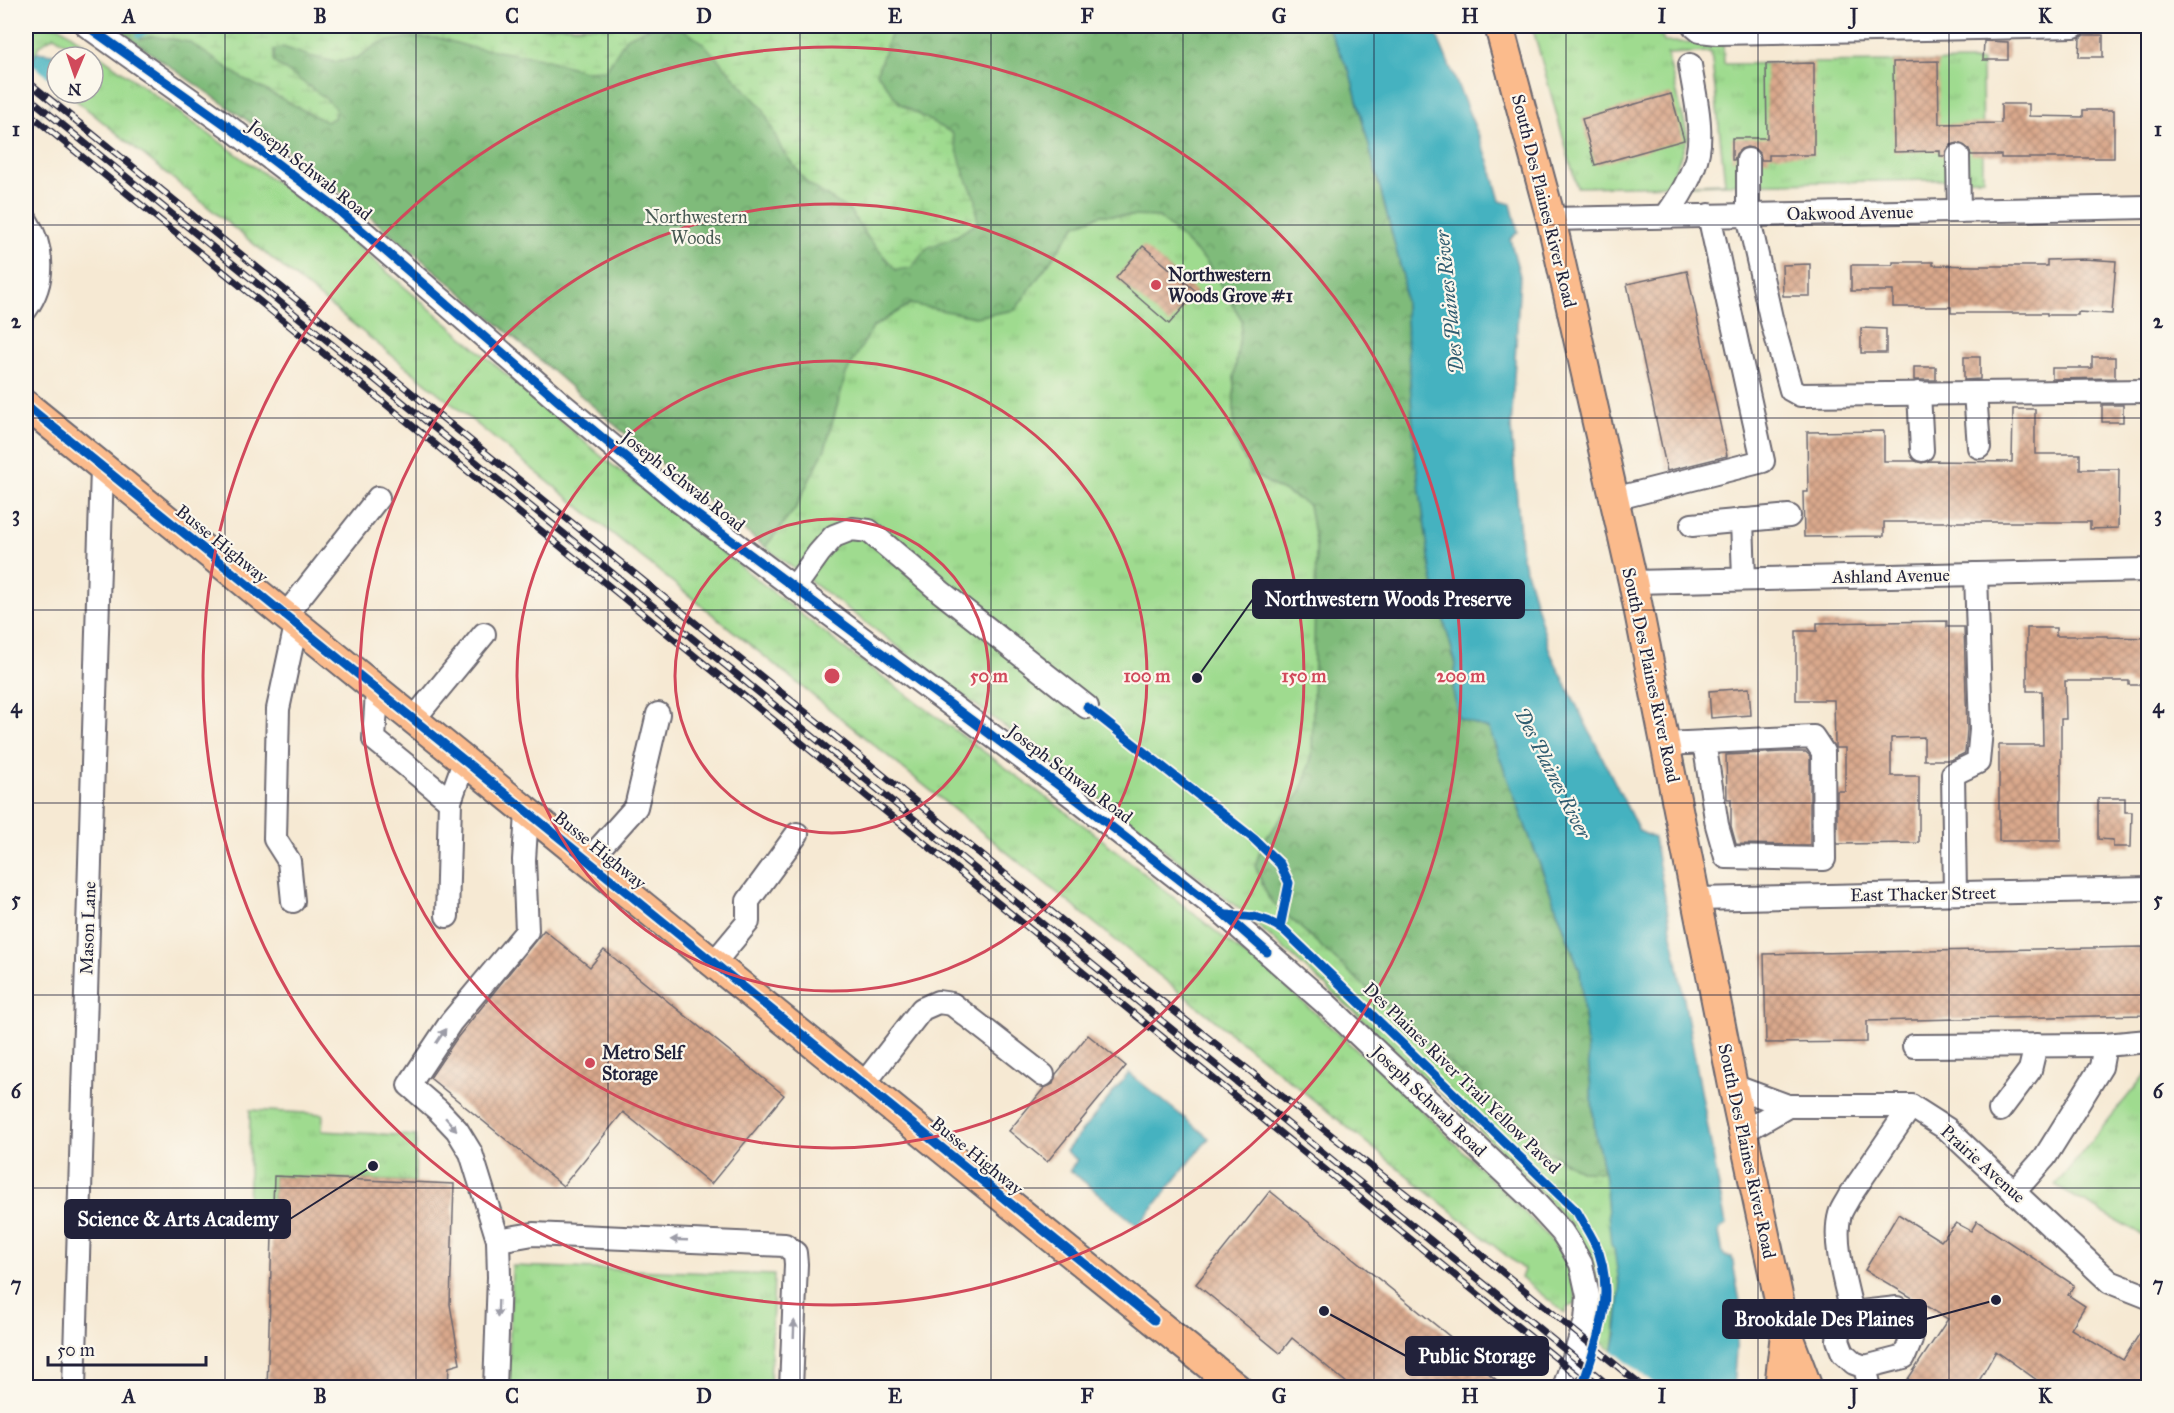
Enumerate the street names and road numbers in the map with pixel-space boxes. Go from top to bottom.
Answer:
street label: South Des Plaines River Road [1507,92,1581,310]
street label: Joseph Schwab Road [242,114,376,226]
street label: Oakwood Avenue [1786,201,1914,225]
street label: Joseph Schwab Road [615,425,749,537]
street label: Busse Highway [171,500,273,589]
street label: Ashland Avenue [1831,564,1950,588]
street label: South Des Plaines River Road [1617,565,1685,785]
street label: Joseph Schwab Road [1001,719,1137,829]
street label: Busse Highway [549,806,651,895]
street label: Mason Lane [75,881,101,975]
street label: East Thacker Street [1850,882,1997,906]
street label: Des Plaines River Trail Yellow Paved [1359,978,1565,1178]
street label: Joseph Schwab Road [1365,1039,1491,1162]
street label: South Des Plaines River Road [1713,1041,1781,1261]
street label: Busse Highway [926,1112,1028,1201]
street label: Prairie Avenue [1936,1120,2030,1208]

